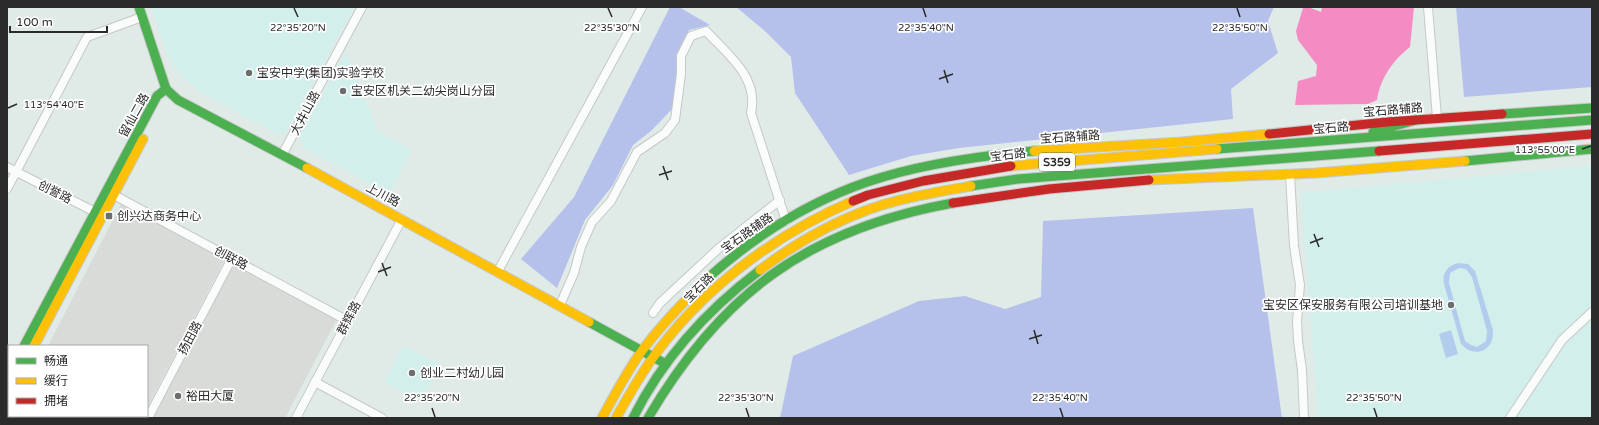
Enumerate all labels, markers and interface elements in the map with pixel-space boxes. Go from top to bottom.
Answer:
scale bar [10,8,107,34]
text: 100 m [16,15,53,29]
text: 22°35'20"N [270,22,326,34]
text: 22°35'30"N [584,22,640,34]
text: 22°35'40"N [898,22,954,34]
text: 22°35'50"N [1212,22,1268,34]
place label: 宝安中学(集团)实验学校 [257,66,385,80]
marker: 宝安中学(集团)实验学校 [244,68,254,78]
place label: 宝安区机关二幼尖岗山分园 [351,84,495,98]
marker: 宝安区机关二幼尖岗山分园 [338,86,348,96]
street label: 大井山路 [288,89,322,137]
street label: 留仙二路 [116,91,152,139]
text: 113°54'40"E [24,99,84,111]
street label: 宝石路辅路 [1362,100,1424,120]
street label: 宝石路 [1312,119,1350,137]
street label: 宝石路辅路 [1040,128,1100,146]
text: 113°55'00"E [1515,144,1575,156]
street label: 宝石路 [989,146,1027,164]
road number: S359 [1039,153,1075,171]
street label: 创誉路 [36,178,74,206]
street label: 上川路 [364,180,402,210]
place label: 创兴达商务中心 [117,209,201,223]
street label: 宝石路辅路 [718,210,776,256]
marker: 创兴达商务中心 [104,211,114,221]
street label: 创联路 [212,243,250,273]
street label: 宝石路 [681,270,717,306]
place label: 宝安区保安服务有限公司培训基地 [1263,298,1443,312]
street label: 群辉路 [334,299,364,337]
marker: 宝安区保安服务有限公司培训基地 [1446,300,1456,310]
street label: 扬田路 [175,319,205,357]
legend [8,345,148,417]
text: 畅通 [44,354,68,368]
place label: 创业二村幼儿园 [420,366,504,380]
marker: 创业二村幼儿园 [407,368,417,378]
text: 缓行 [44,374,68,388]
place label: 裕田大厦 [186,389,234,403]
marker: 裕田大厦 [173,391,183,401]
text: 22°35'20"N [404,392,460,404]
text: 22°35'30"N [718,392,774,404]
text: 22°35'40"N [1032,392,1088,404]
text: 22°35'50"N [1346,392,1402,404]
text: 拥堵 [44,394,68,408]

